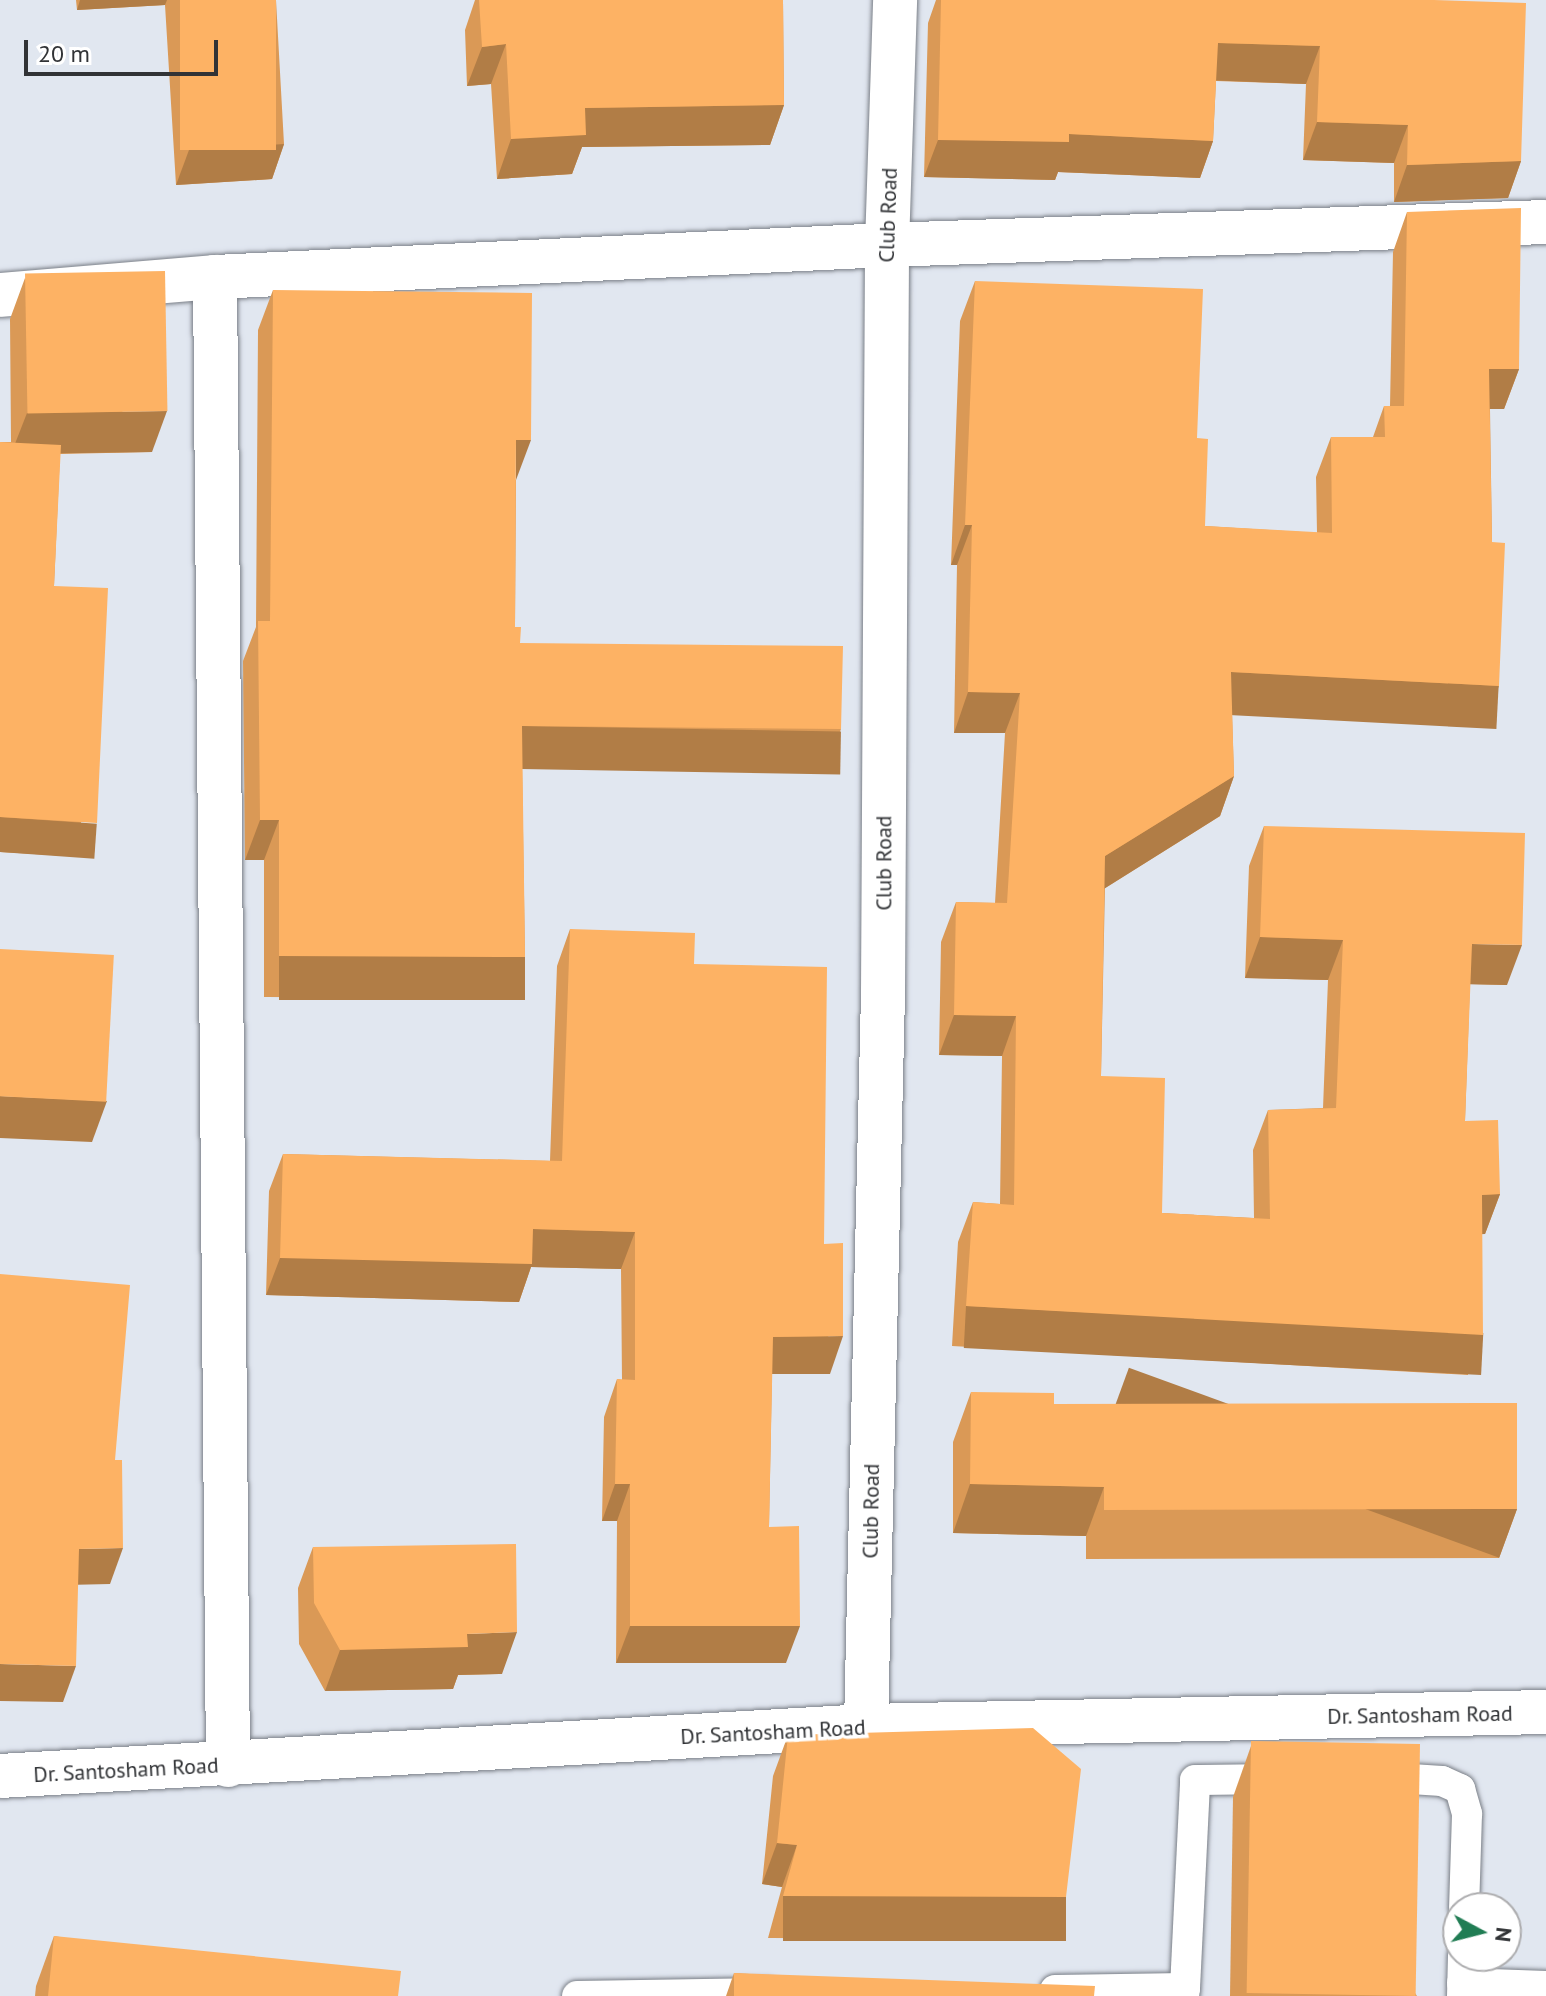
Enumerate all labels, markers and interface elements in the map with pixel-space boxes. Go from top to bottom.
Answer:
scale bar [28,24,222,74]
text: 20 m [38,38,90,69]
street label: Club Road [873,167,903,263]
street label: Club Road [871,815,897,911]
street label: Club Road [857,1463,885,1559]
street label: Dr. Santosham Road [1326,1700,1514,1730]
street label: Dr. Santosham Road [679,1714,867,1750]
street label: Dr. Santosham Road [32,1752,220,1788]
north arrow [1442,1892,1522,1972]
text: N [1489,1926,1519,1944]

